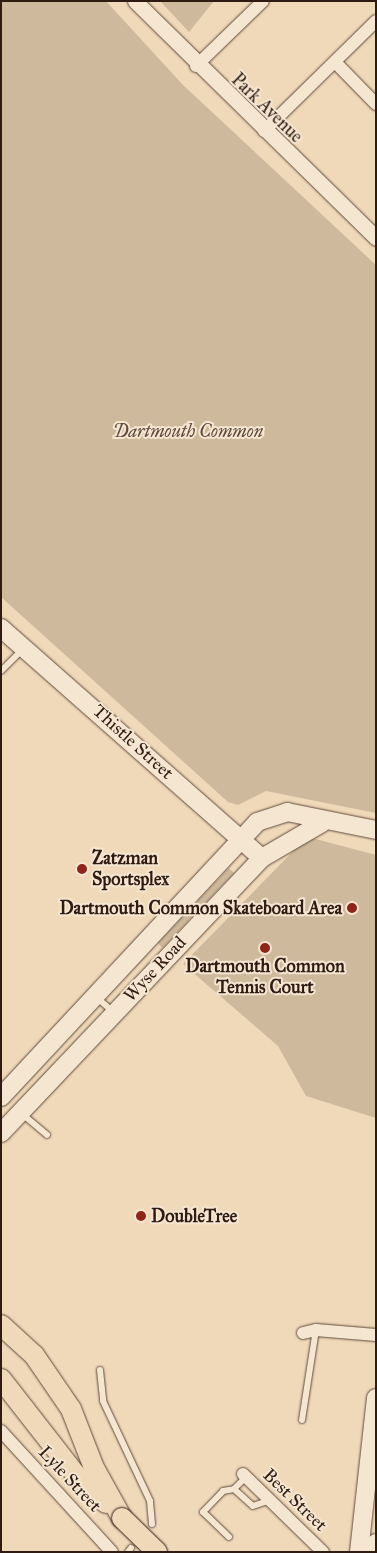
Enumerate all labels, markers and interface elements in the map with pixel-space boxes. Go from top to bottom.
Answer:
street label: Park Avenue [227,69,307,147]
park label: Dartmouth Common [113,420,263,442]
street label: Thistle Street [88,700,178,784]
place label: Zatzman Sportsplex [92,848,169,891]
marker: Zatzman Sportsplex [76,863,88,875]
place label: Dartmouth Common Skateboard Area [59,897,342,919]
marker: Dartmouth Common Skateboard Area [346,902,358,914]
street label: Wyse Road [119,932,191,1006]
marker: Dartmouth Common Tennis Court [259,942,271,954]
place label: Dartmouth Common Tennis Court [185,956,345,999]
place label: DoubleTree [151,1205,237,1227]
marker: DoubleTree [135,1210,147,1222]
street label: Lyle Street [34,1442,106,1516]
street label: Best Street [258,1464,332,1536]

